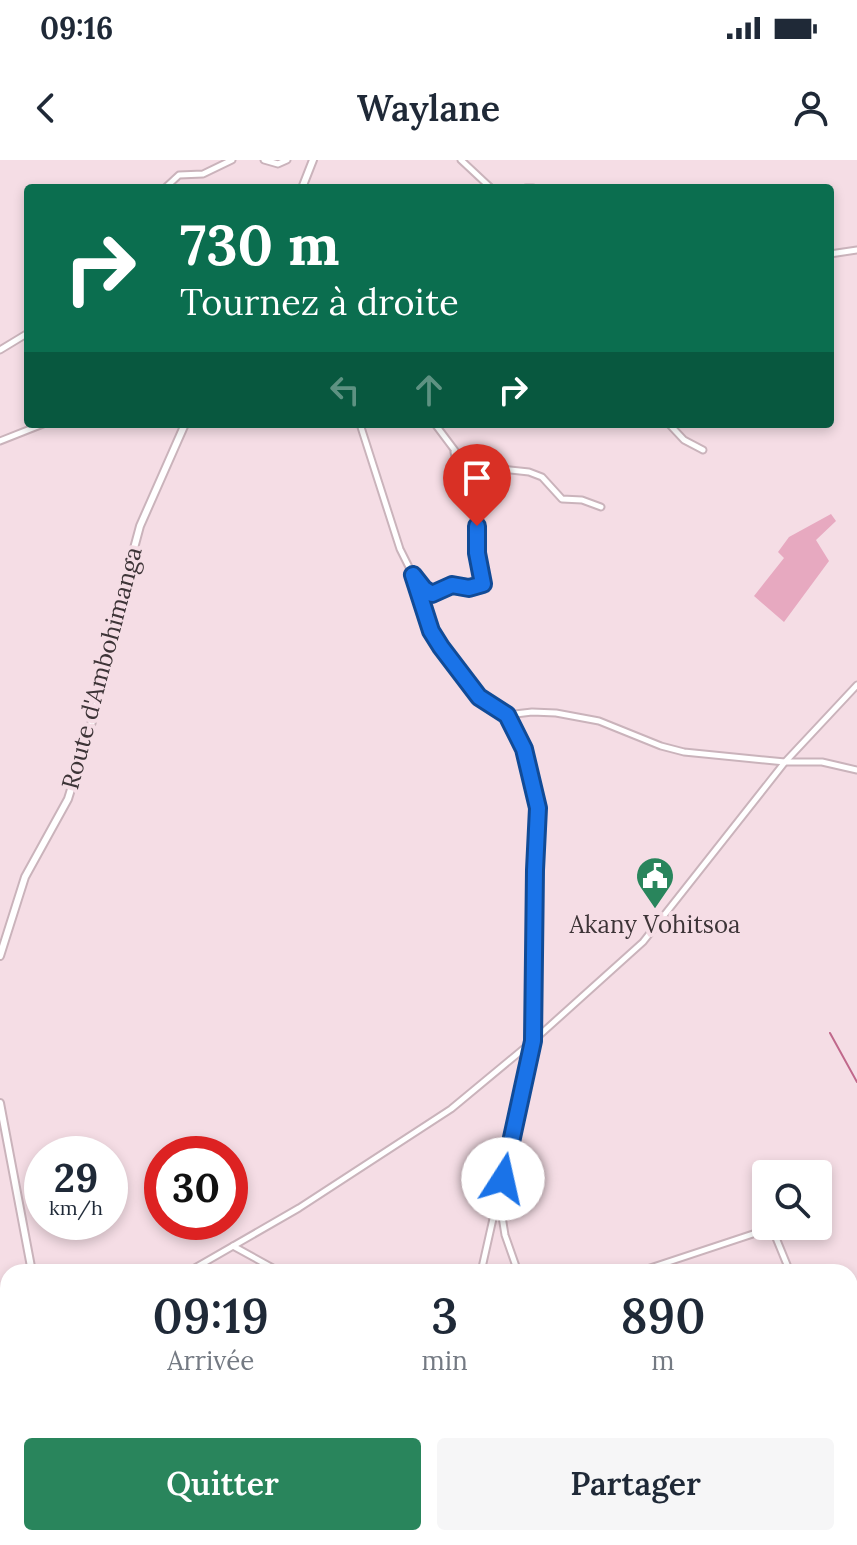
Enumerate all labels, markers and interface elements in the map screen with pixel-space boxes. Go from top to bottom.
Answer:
text: 09:16 [40,9,113,47]
text: Waylane [357,85,500,131]
icon: back [24,86,68,130]
icon: person [789,86,833,130]
text: 730 m [180,209,340,280]
icon: right [48,216,152,320]
text: Tournez à droite [180,279,459,325]
icon: left [323,368,367,412]
icon: ahead [407,368,451,412]
icon: right [491,368,535,412]
pin [443,444,511,526]
icon: arrive [455,456,499,500]
street label: Route d'Ambohimanga [54,543,149,792]
public building icon: Akany Vohitsoa [634,855,676,910]
place label: Akany Vohitsoa [569,909,740,940]
speed limit sign: 30 [144,1136,248,1240]
position arrow [461,1137,545,1221]
text: 29 [54,1152,98,1203]
map controls [752,1160,832,1240]
button: search [752,1160,832,1240]
text: km/h [49,1195,103,1220]
text: 09:19 [152,1285,269,1346]
text: 3 [431,1285,458,1346]
text: 890 [620,1285,705,1346]
text: Arrivée [167,1344,254,1377]
text: min [421,1344,468,1377]
text: m [651,1344,675,1377]
button: Quitter [24,1438,421,1530]
button: Partager [437,1438,834,1530]

